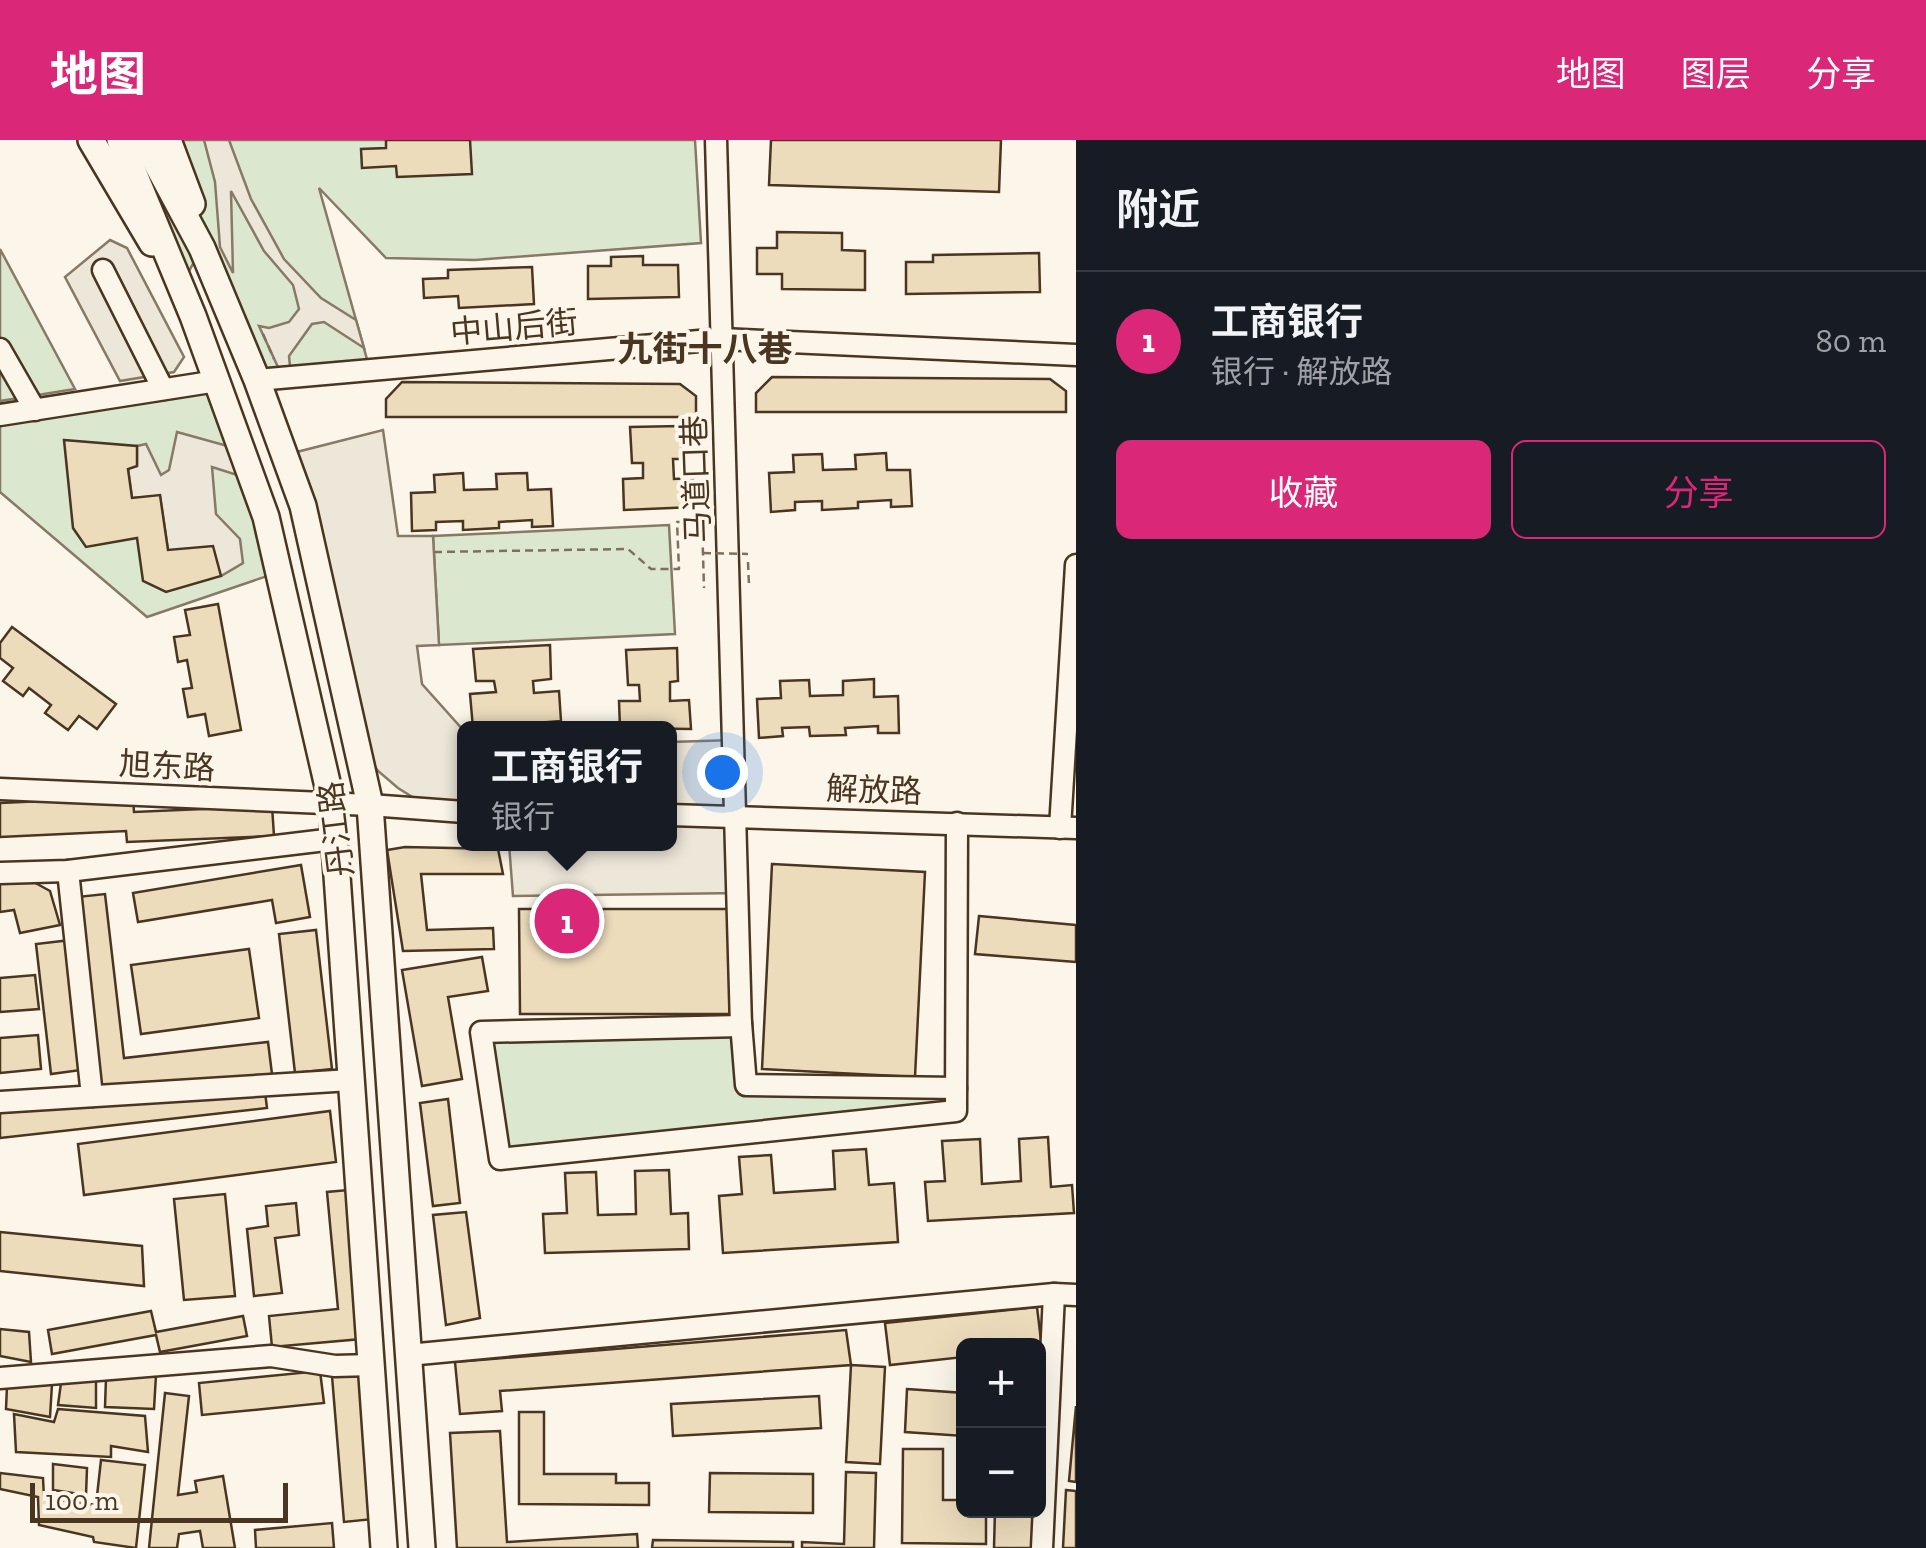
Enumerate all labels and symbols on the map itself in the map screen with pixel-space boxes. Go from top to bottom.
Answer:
street label: 中山后街 [449,302,579,352]
district label: 九街十八巷 [617,328,793,370]
street label: 马道口巷 [675,414,717,544]
street label: 旭东路 [118,745,216,787]
your location [697,747,748,798]
street label: 解放路 [825,769,923,811]
street label: 丹江路 [311,779,361,879]
pin: 1 [534,884,600,958]
scale bar [30,1478,288,1522]

